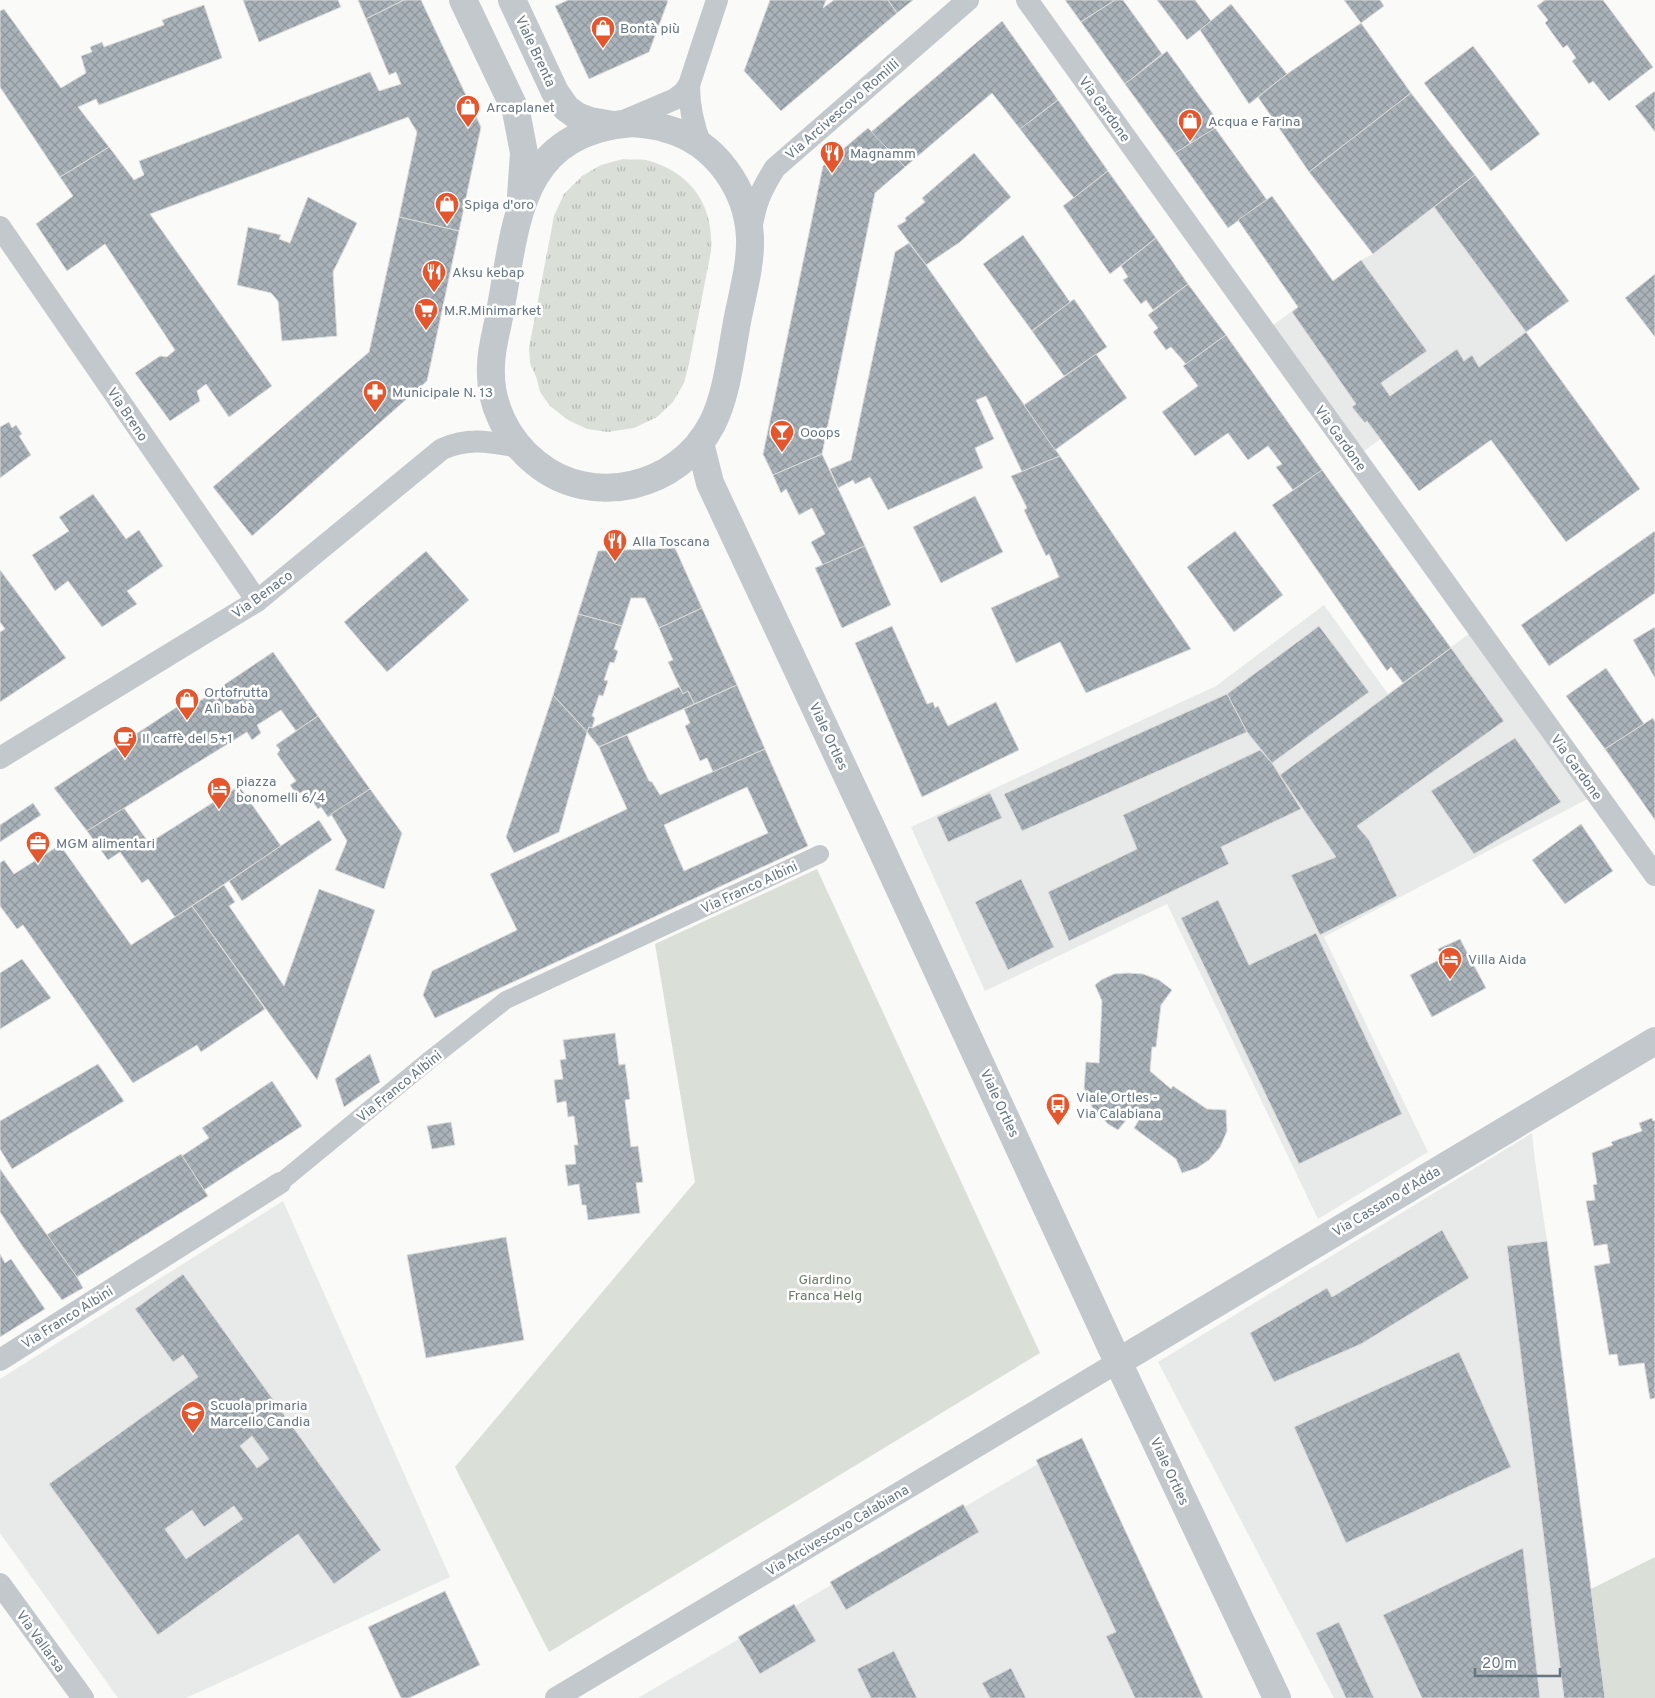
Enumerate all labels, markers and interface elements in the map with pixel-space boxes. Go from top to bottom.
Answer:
street label: Viale Brenta [511,13,559,90]
shop icon: Bontà più [590,15,616,49]
place label: Bontà più [620,21,680,38]
street label: Via Arcivescovo Romilli [783,56,903,164]
street label: Via Gardone [1074,74,1133,146]
shop icon: Arcaplanet [455,94,481,128]
place label: Arcaplanet [486,100,555,117]
shop icon: Acqua e Farina [1177,108,1203,142]
place label: Acqua e Farina [1208,114,1300,131]
restaurant icon: Magnamm [819,140,845,174]
place label: Magnamm [850,146,916,163]
shop icon: Spiga d'oro [434,191,460,225]
place label: Spiga d'oro [464,197,534,214]
restaurant icon: Aksu kebap [421,259,447,293]
place label: Aksu kebap [452,265,524,282]
supermarket icon: M.R.Minimarket [413,297,439,331]
place label: M.R.Minimarket [444,303,541,320]
pharmacy icon: Municipale N. 13 [362,379,388,413]
street label: Via Breno [103,385,151,445]
place label: Municipale N. 13 [392,385,493,402]
street label: Via Gardone [1310,403,1369,475]
bar icon: Ooops [769,419,795,453]
place label: Ooops [800,425,840,442]
restaurant icon: Alla Toscana [602,528,628,562]
place label: Alla Toscana [632,534,710,551]
street label: Via Benaco [229,567,297,623]
place label: Ortofrutta Alì babà [204,685,268,718]
shop icon: Ortofrutta Alì babà [174,687,200,721]
street label: Viale Ortles [804,700,851,773]
cafe icon: Il caffè del 5+1 [112,725,138,759]
place label: Il caffè del 5+1 [142,731,233,748]
street label: Via Gardone [1546,732,1605,804]
place label: piazza bonomelli 6/4 [236,774,325,807]
hotel icon: piazza bonomelli 6/4 [206,776,232,810]
office icon: MGM alimentari [25,830,51,864]
place label: MGM alimentari [56,836,155,853]
street label: Via Franco Albini [699,859,801,918]
hotel icon: Villa Aida [1437,946,1463,980]
place label: Villa Aida [1468,952,1526,969]
street label: Via Franco Albini [354,1048,446,1127]
street label: Viale Ortles [975,1067,1022,1140]
place label: Viale Ortles - Via Calabiana [1076,1090,1161,1123]
bus stop icon: Viale Ortles - Via Calabiana [1045,1092,1071,1126]
street label: Via Cassano d'Adda [1330,1163,1444,1241]
park label: Giardino Franca Helg [788,1272,862,1305]
street label: Via Franco Albini [19,1283,117,1353]
place label: Scuola primaria Marcello Candia [210,1398,310,1431]
school or university icon: Scuola primaria Marcello Candia [180,1400,206,1434]
street label: Viale Ortles [1145,1435,1192,1508]
street label: Via Arcivescovo Calabiana [763,1482,912,1581]
street label: Via Vallarsa [12,1608,68,1676]
scale bar [1475,1646,1560,1678]
text: 20 m [1482,1655,1517,1674]

